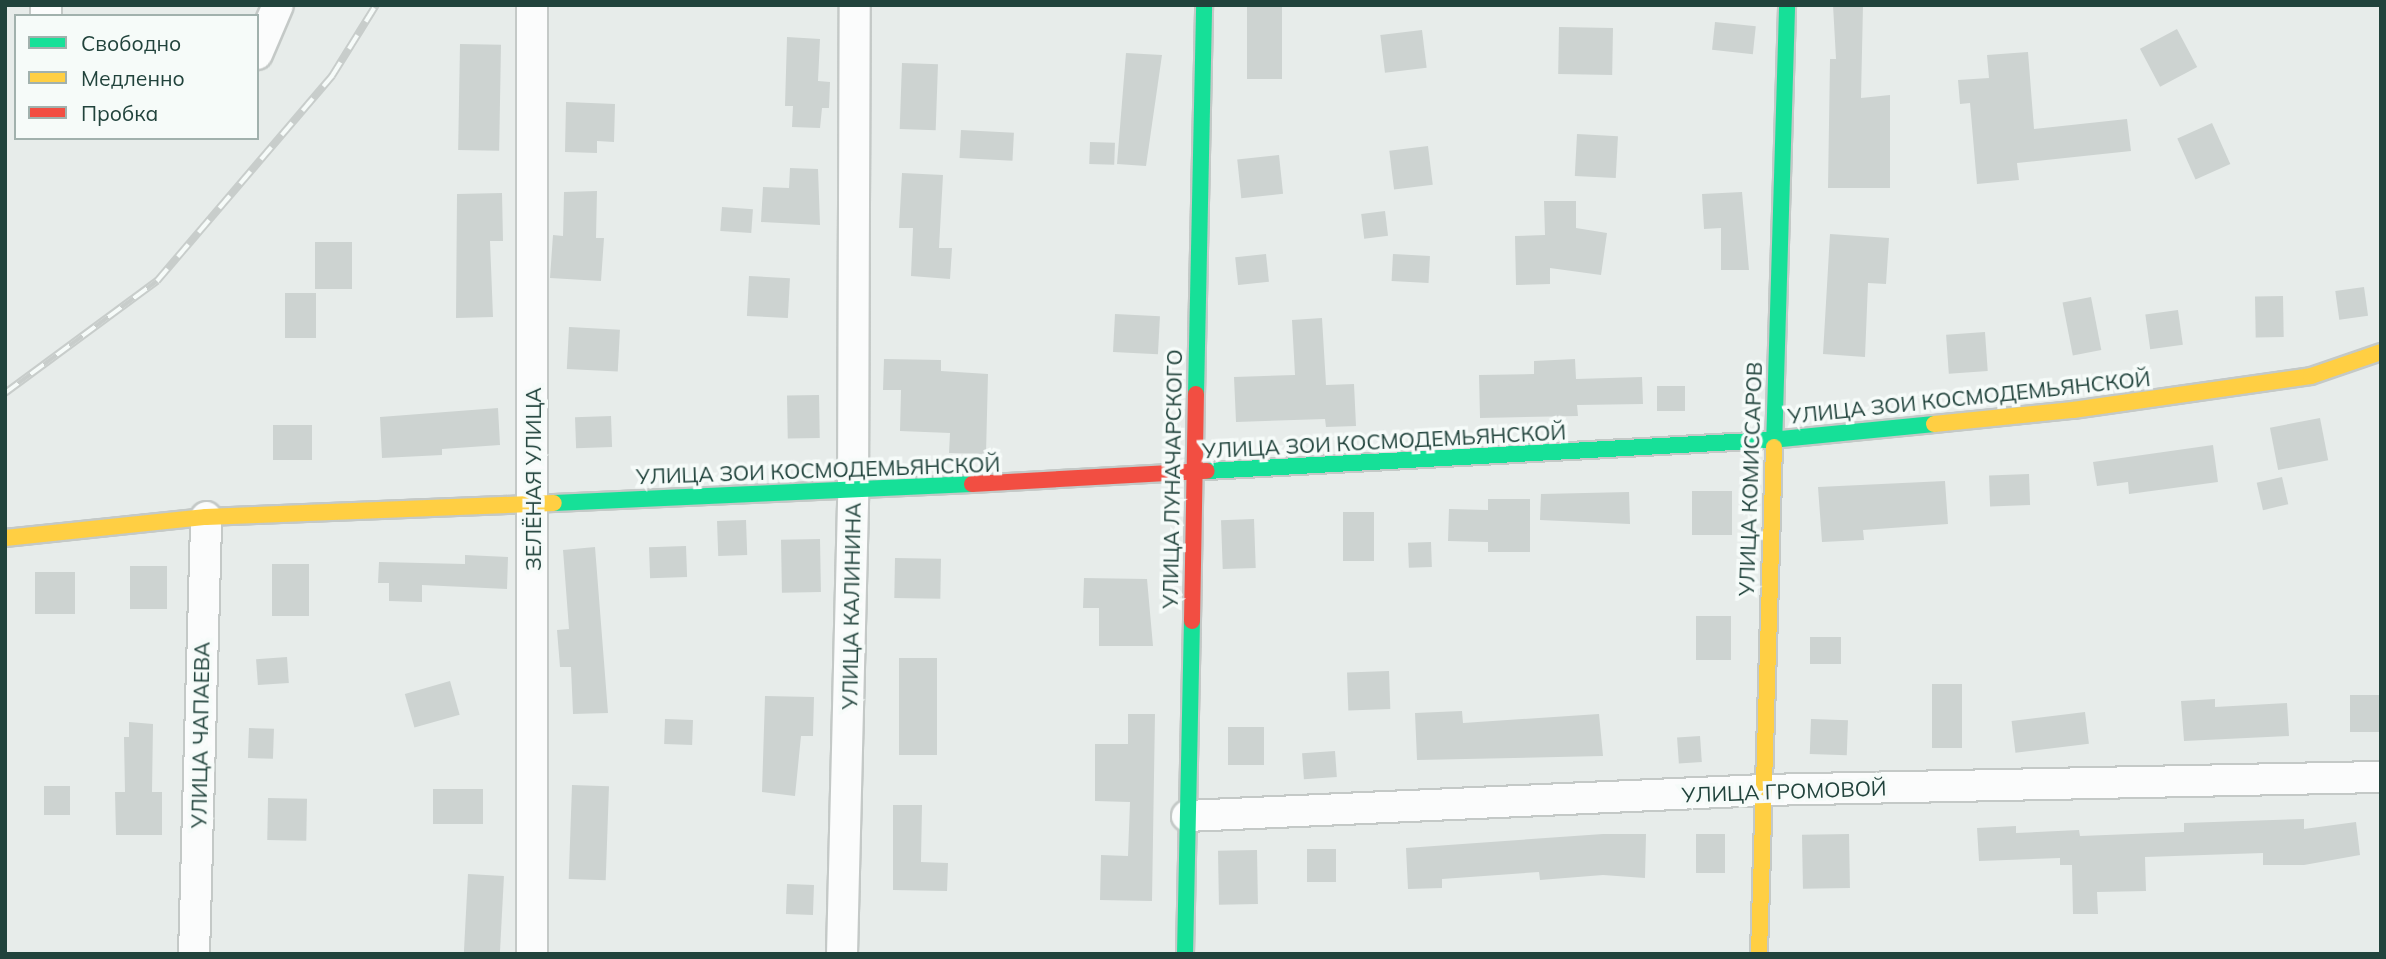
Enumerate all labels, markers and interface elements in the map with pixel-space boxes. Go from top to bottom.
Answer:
legend [14,14,259,140]
text: Свободно [81,30,181,56]
text: Медленно [81,65,185,91]
text: Пробка [81,100,158,126]
street label: УЛИЦА ЛУНАЧАРСКОГО [1157,349,1187,609]
street label: УЛИЦА КОМИССАРОВ [1733,361,1767,597]
street label: УЛИЦА ЗОИ КОСМОДЕМЬЯНСКОЙ [1786,365,2152,429]
street label: ЗЕЛЁНАЯ УЛИЦА [520,387,546,571]
street label: УЛИЦА ЗОИ КОСМОДЕМЬЯНСКОЙ [1201,419,1567,463]
street label: УЛИЦА ЗОИ КОСМОДЕМЬЯНСКОЙ [635,451,1001,489]
street label: УЛИЦА КАЛИНИНА [837,502,865,710]
street label: УЛИЦА ЧАПАЕВА [186,641,214,829]
street label: УЛИЦА ГРОМОВОЙ [1681,775,1887,807]

